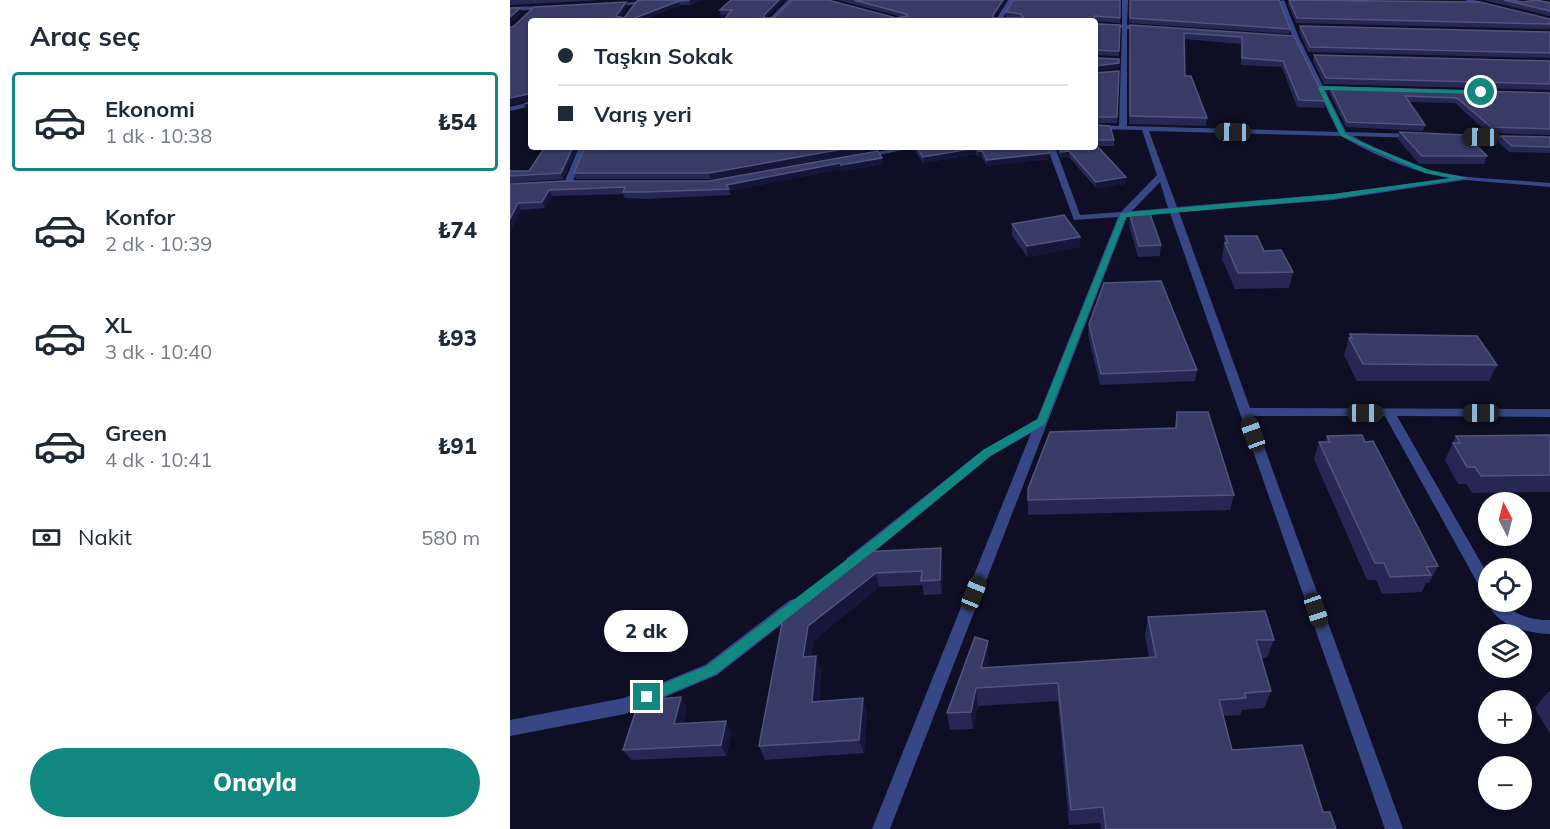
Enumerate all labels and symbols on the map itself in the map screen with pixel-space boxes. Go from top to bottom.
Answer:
route start [1467,78,1494,105]
car [1215,123,1251,141]
car [1463,128,1499,146]
car [1347,404,1383,422]
car [1463,404,1499,422]
car [1238,414,1268,454]
north arrow [1478,492,1532,546]
car [959,573,989,613]
car [1302,590,1330,630]
callout: 2 dk [605,610,689,652]
route end [633,683,660,710]

